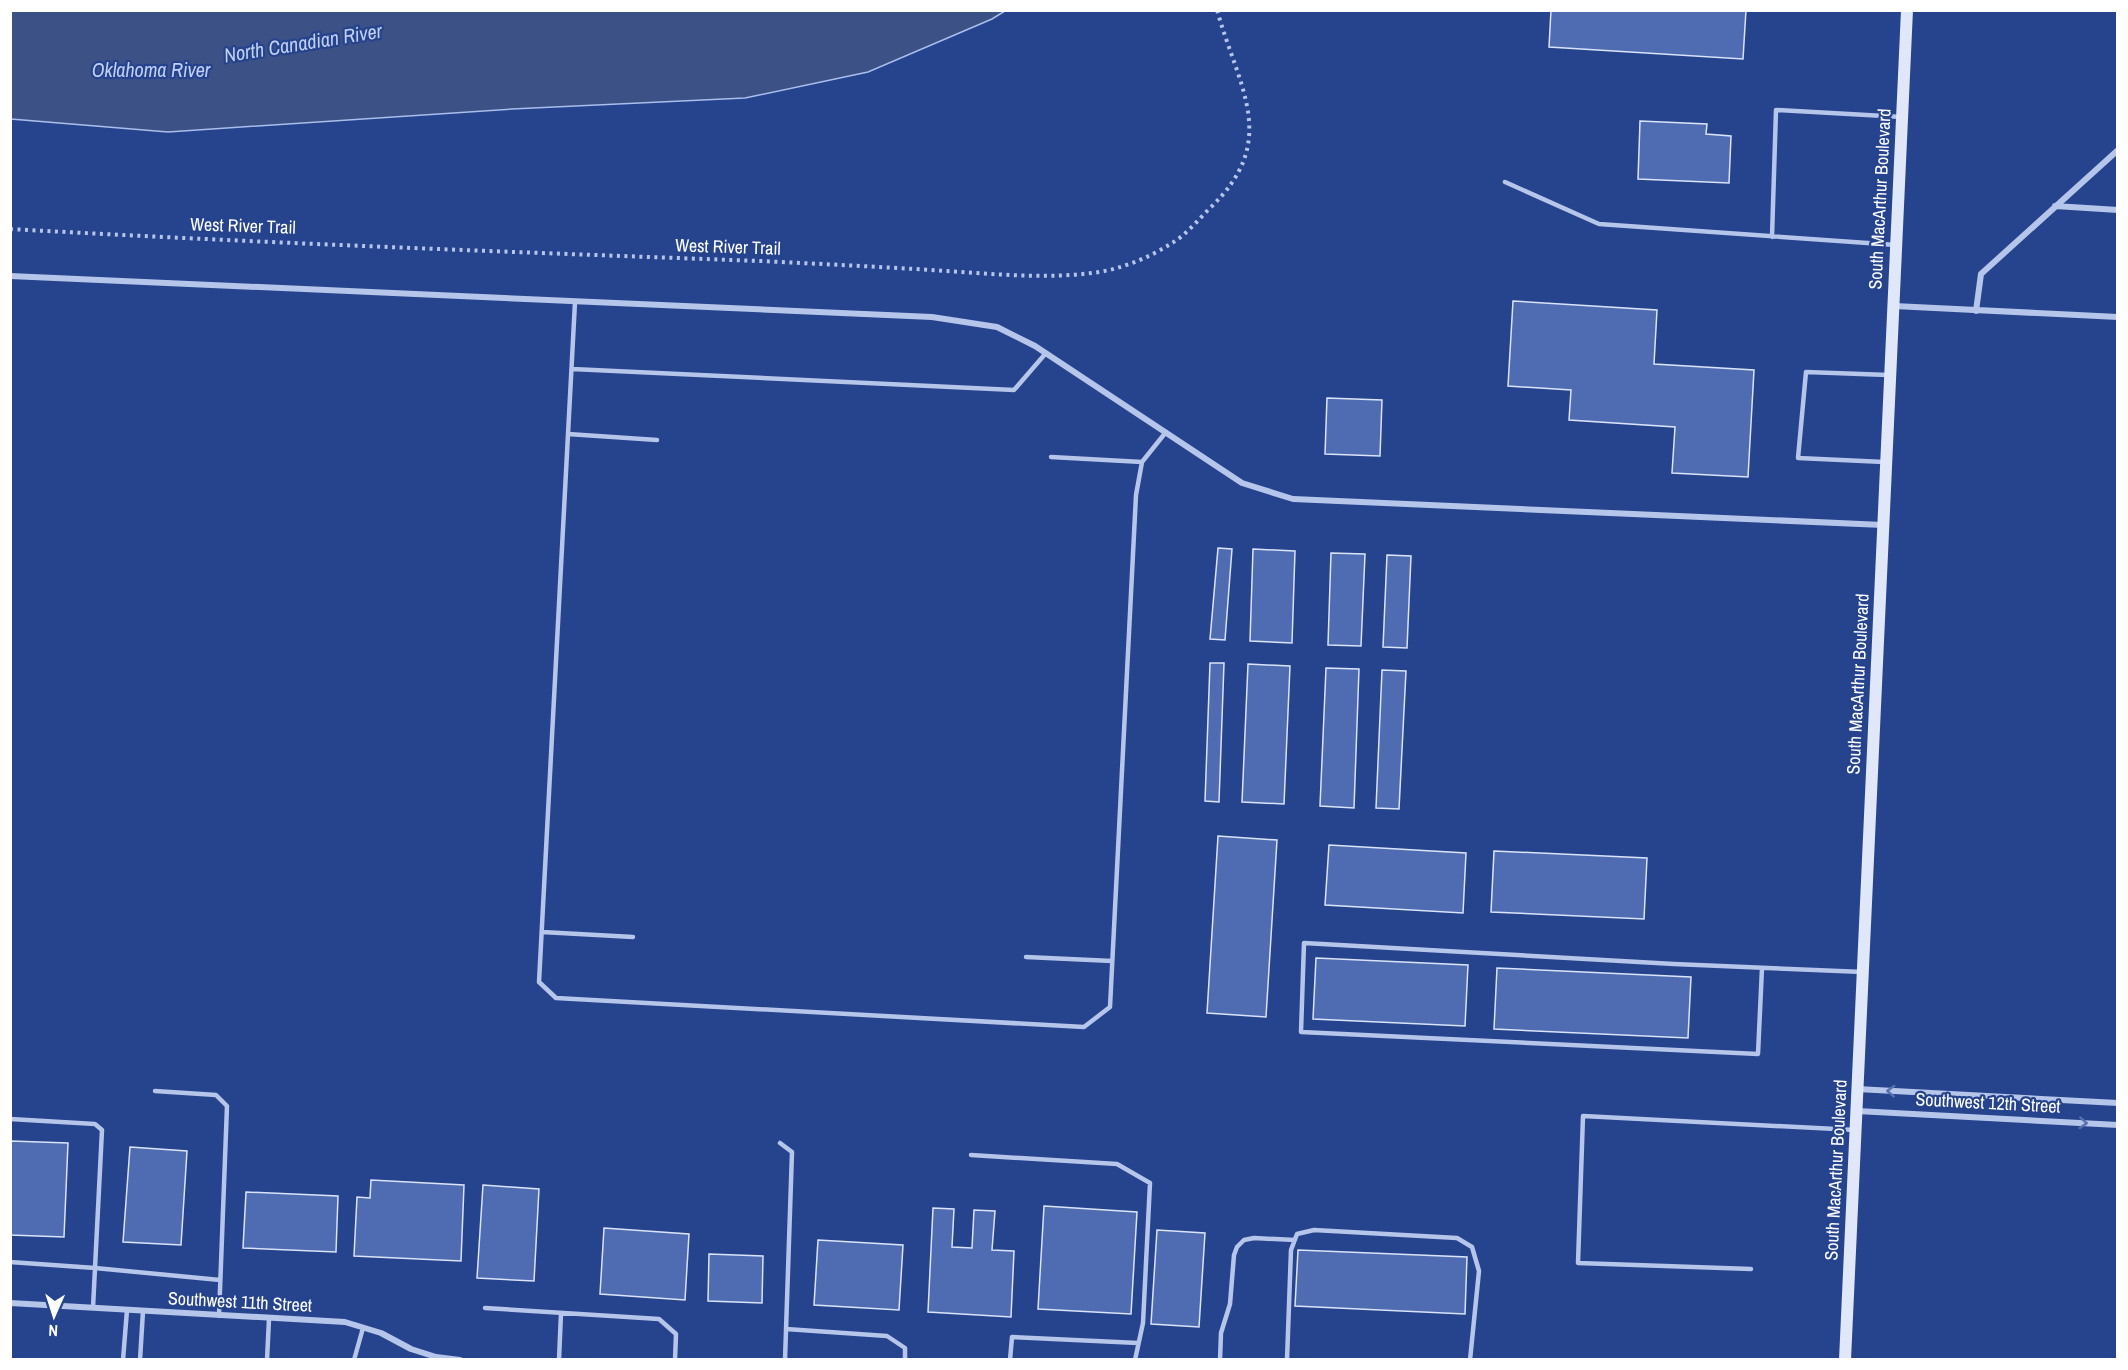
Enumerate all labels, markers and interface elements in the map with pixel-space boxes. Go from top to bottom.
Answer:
water label: North Canadian River [222,17,384,68]
water label: Oklahoma River [92,56,211,83]
street label: South MacArthur Boulevard [1862,108,1897,290]
street label: West River Trail [190,211,296,240]
street label: West River Trail [675,232,781,261]
street label: South MacArthur Boulevard [1840,593,1875,775]
street label: South MacArthur Boulevard [1818,1079,1853,1261]
one-way arrow [1887,1084,1896,1097]
street label: Southwest 12th Street [1915,1086,2061,1119]
one-way arrow [2078,1116,2087,1129]
street label: Southwest 11th Street [167,1285,313,1318]
north arrow [24,1286,84,1346]
text: N [48,1320,59,1342]

